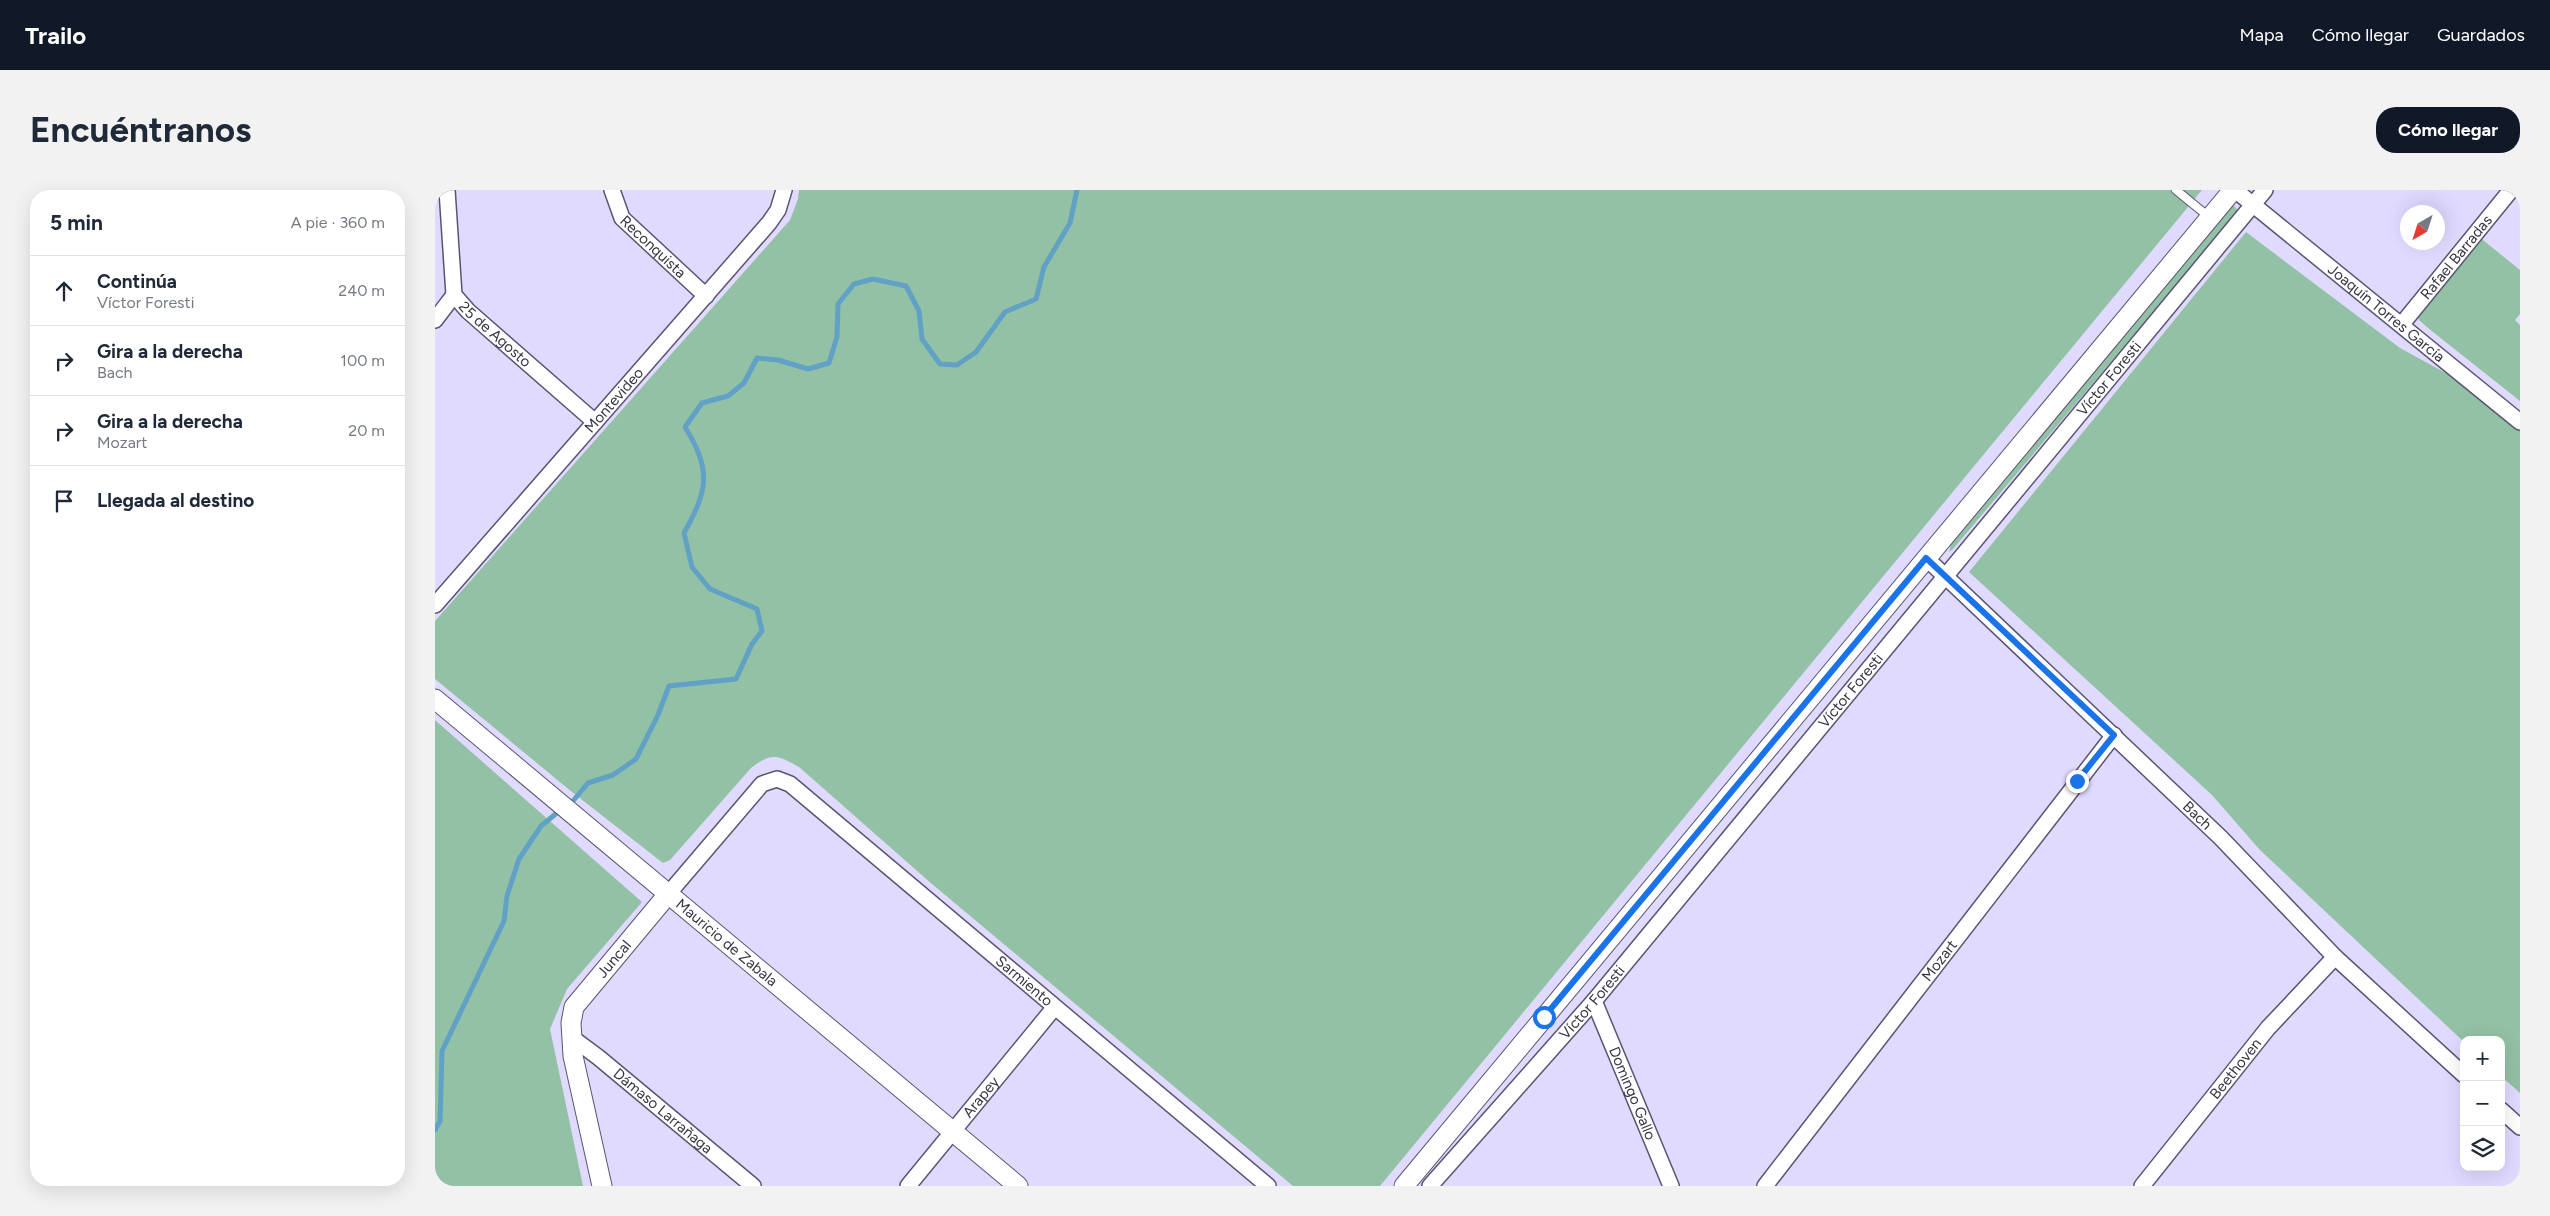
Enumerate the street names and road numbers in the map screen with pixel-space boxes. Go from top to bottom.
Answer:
street label: Rafael Barradas [2417,211,2496,303]
street label: Reconquista [616,212,690,282]
street label: Joaquín Torres García [2324,260,2448,366]
street label: 25 de Agosto [455,298,535,371]
street label: Víctor Foresti [2073,338,2145,420]
street label: Montevideo [581,364,647,436]
street label: Víctor Foresti [1815,650,1887,732]
street label: Bach [2179,797,2216,833]
street label: Mauricio de Zabala [672,895,781,990]
street label: Mozart [1918,936,1961,985]
street label: Juncal [593,937,635,982]
street label: Sarmiento [992,952,1057,1010]
street label: Víctor Foresti [1555,962,1629,1043]
street label: Beethoven [2206,1035,2265,1103]
street label: Domingo Gallo [1605,1044,1660,1143]
street label: Dámaso Larrañaga [610,1065,716,1157]
street label: Arapey [959,1073,1003,1121]

